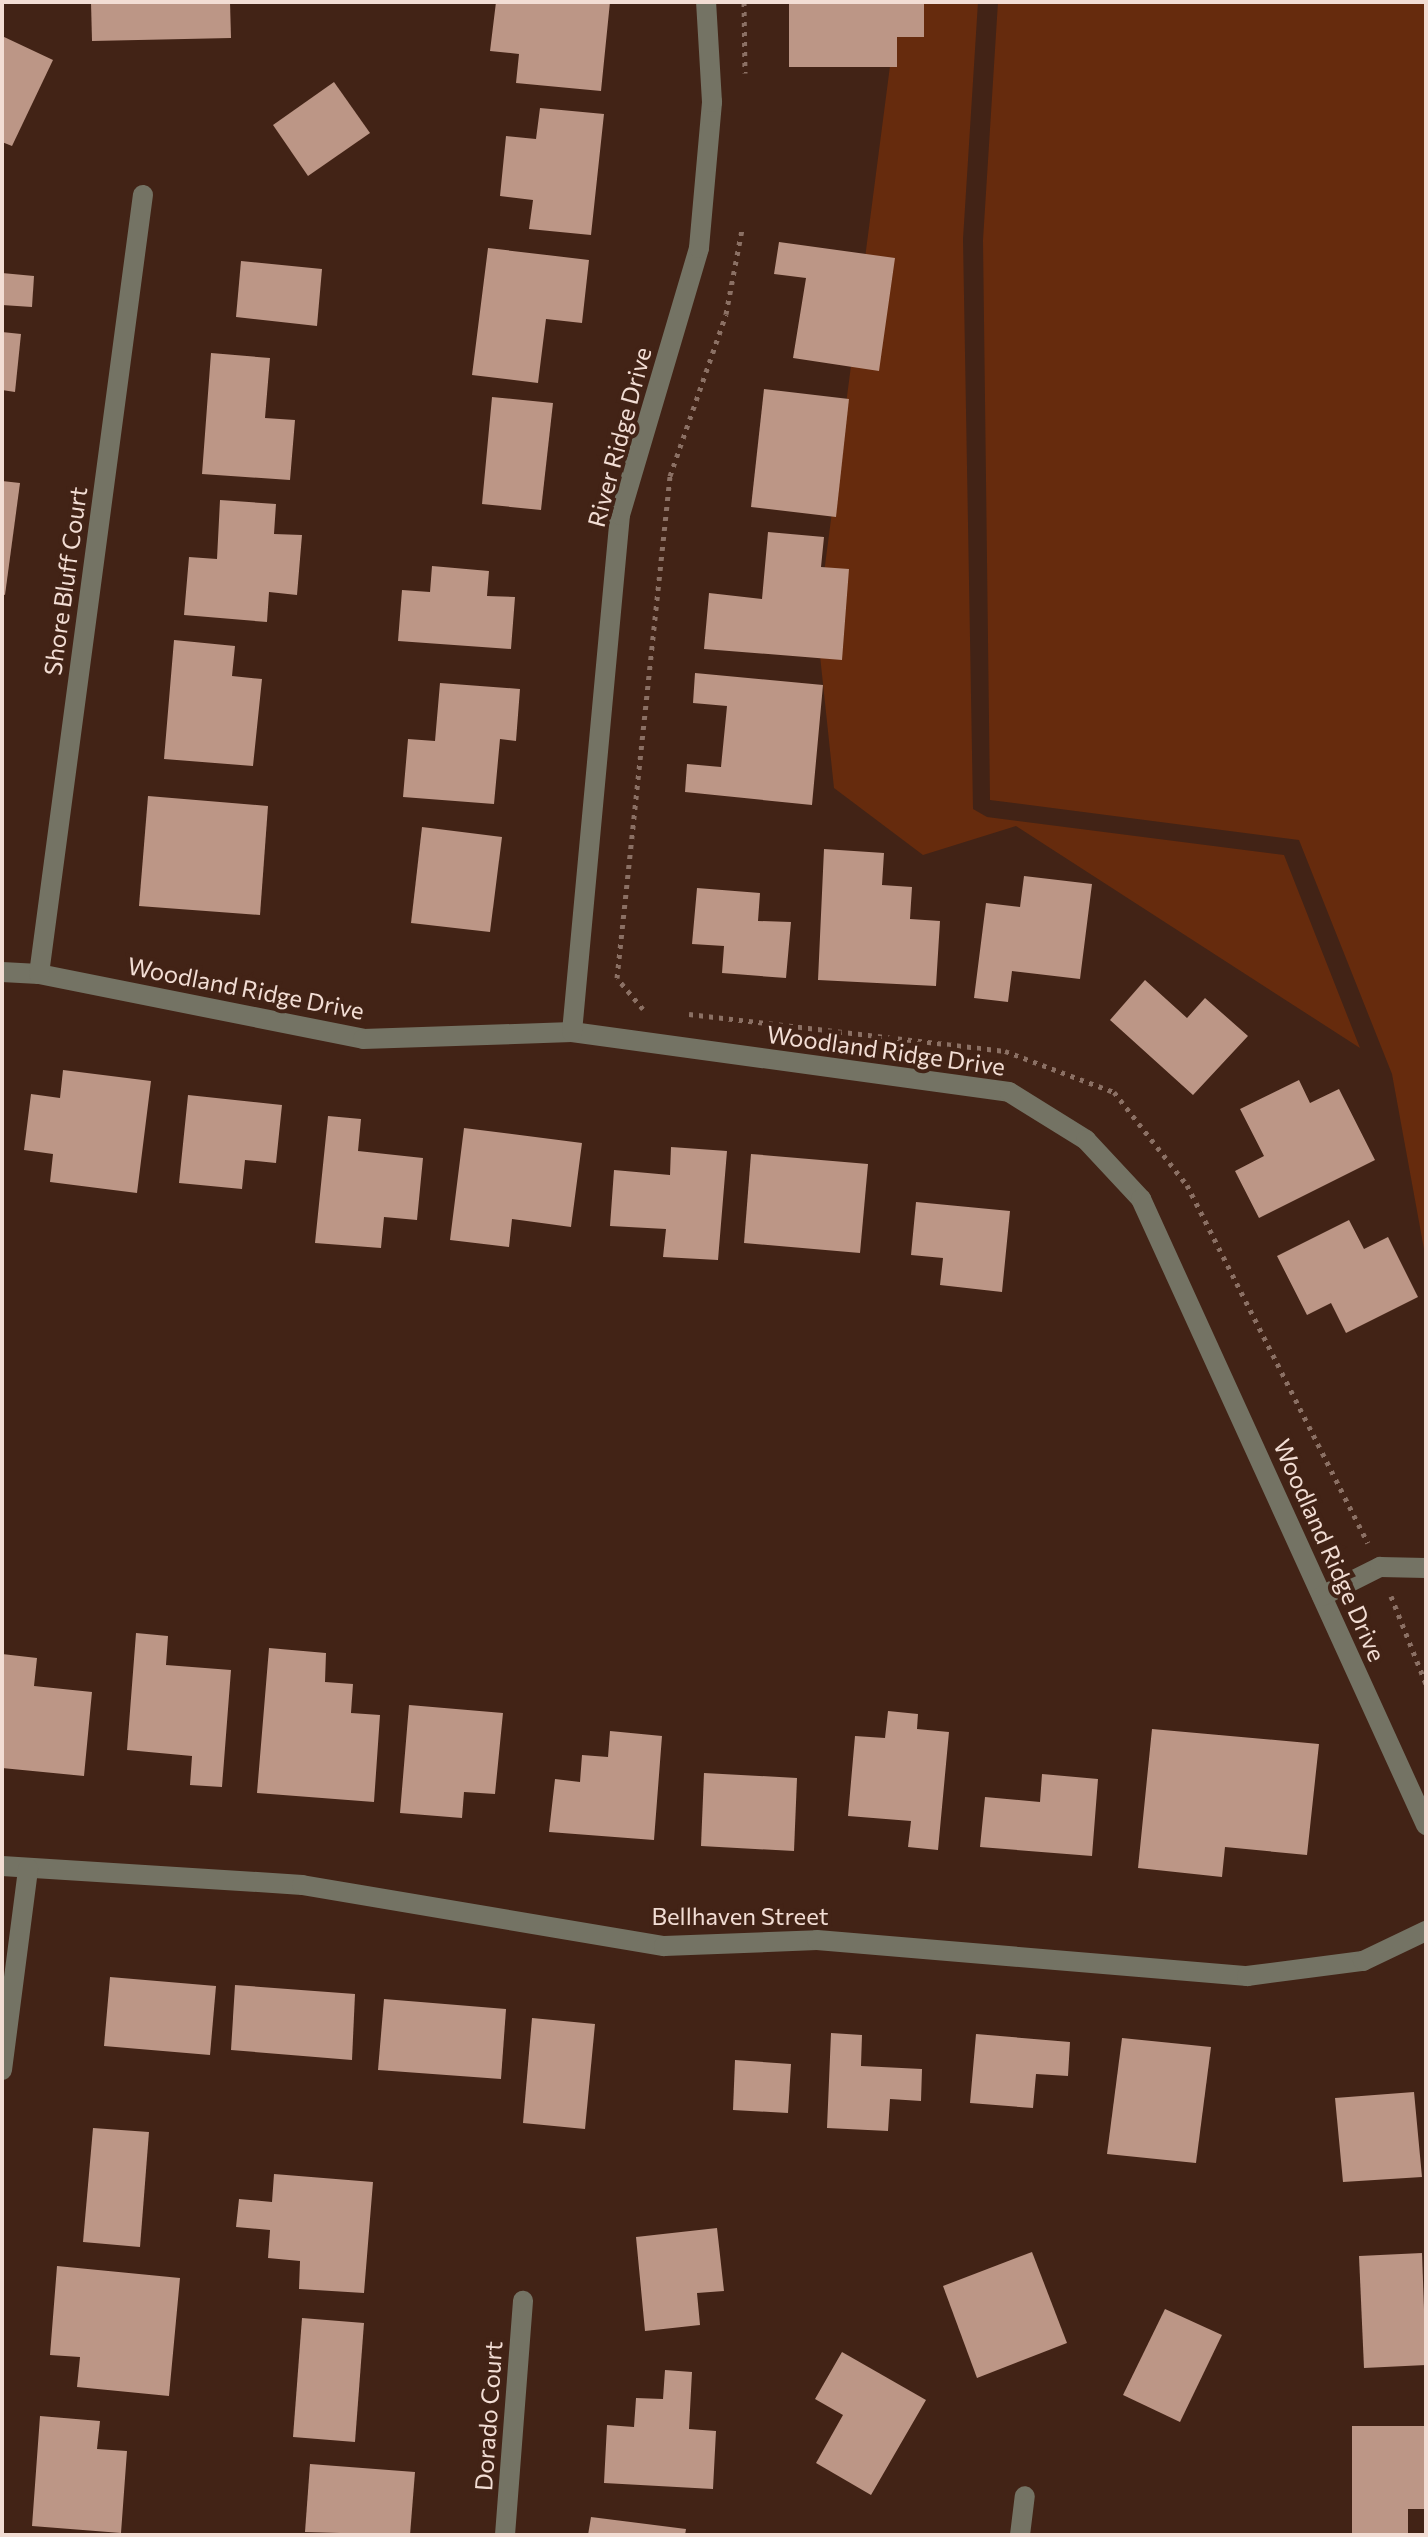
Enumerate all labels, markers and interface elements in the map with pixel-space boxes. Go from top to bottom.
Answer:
street label: River Ridge Drive [581,344,657,530]
street label: Shore Bluff Court [38,485,92,677]
street label: Woodland Ridge Drive [125,951,367,1025]
street label: Woodland Ridge Drive [765,1019,1007,1081]
street label: Woodland Ridge Drive [1268,1434,1392,1666]
street label: Bellhaven Street [651,1902,829,1930]
street label: Dorado Court [468,2340,508,2492]

